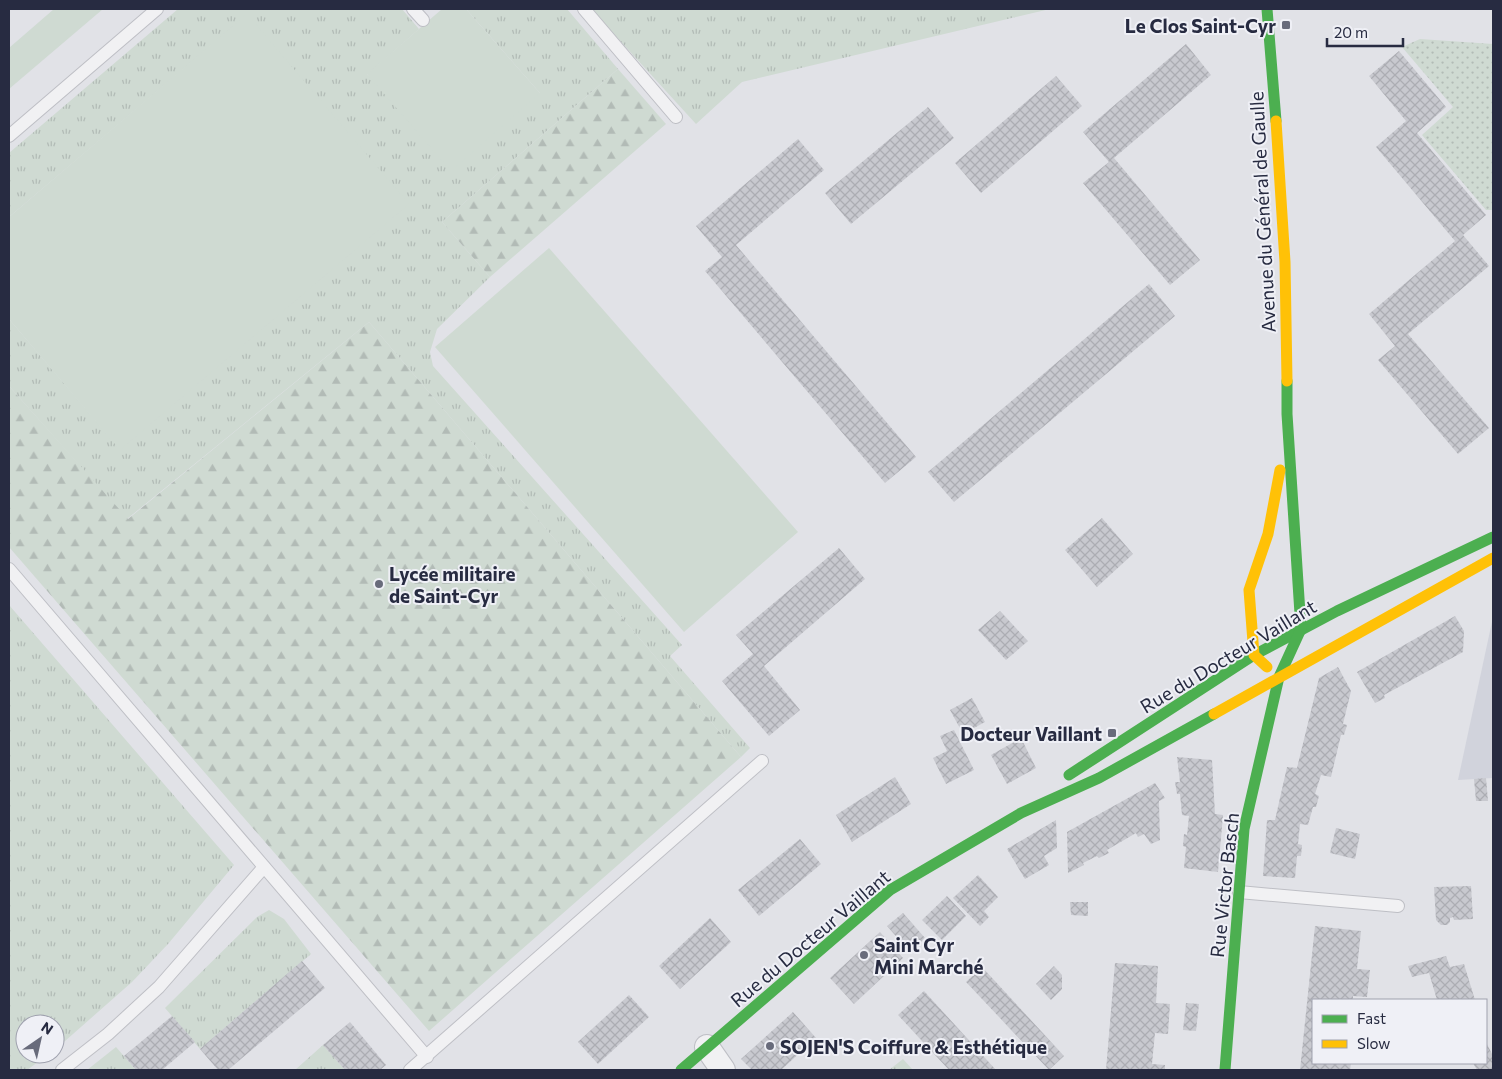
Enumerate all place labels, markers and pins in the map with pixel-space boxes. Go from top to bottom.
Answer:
place label: Le Clos Saint-Cyr [1125,14,1276,37]
marker: Le Clos Saint-Cyr [1280,19,1292,31]
place label: Lycée militaire de Saint-Cyr [389,562,515,607]
marker: Lycée militaire de Saint-Cyr [373,578,385,590]
place label: Docteur Vaillant [960,722,1102,745]
marker: Docteur Vaillant [1106,727,1118,739]
place label: Saint Cyr Mini Marché [874,933,983,978]
marker: Saint Cyr Mini Marché [858,949,870,961]
place label: SOJEN'S Coiffure & Esthétique [780,1035,1047,1058]
marker: SOJEN'S Coiffure & Esthétique [764,1040,776,1052]

